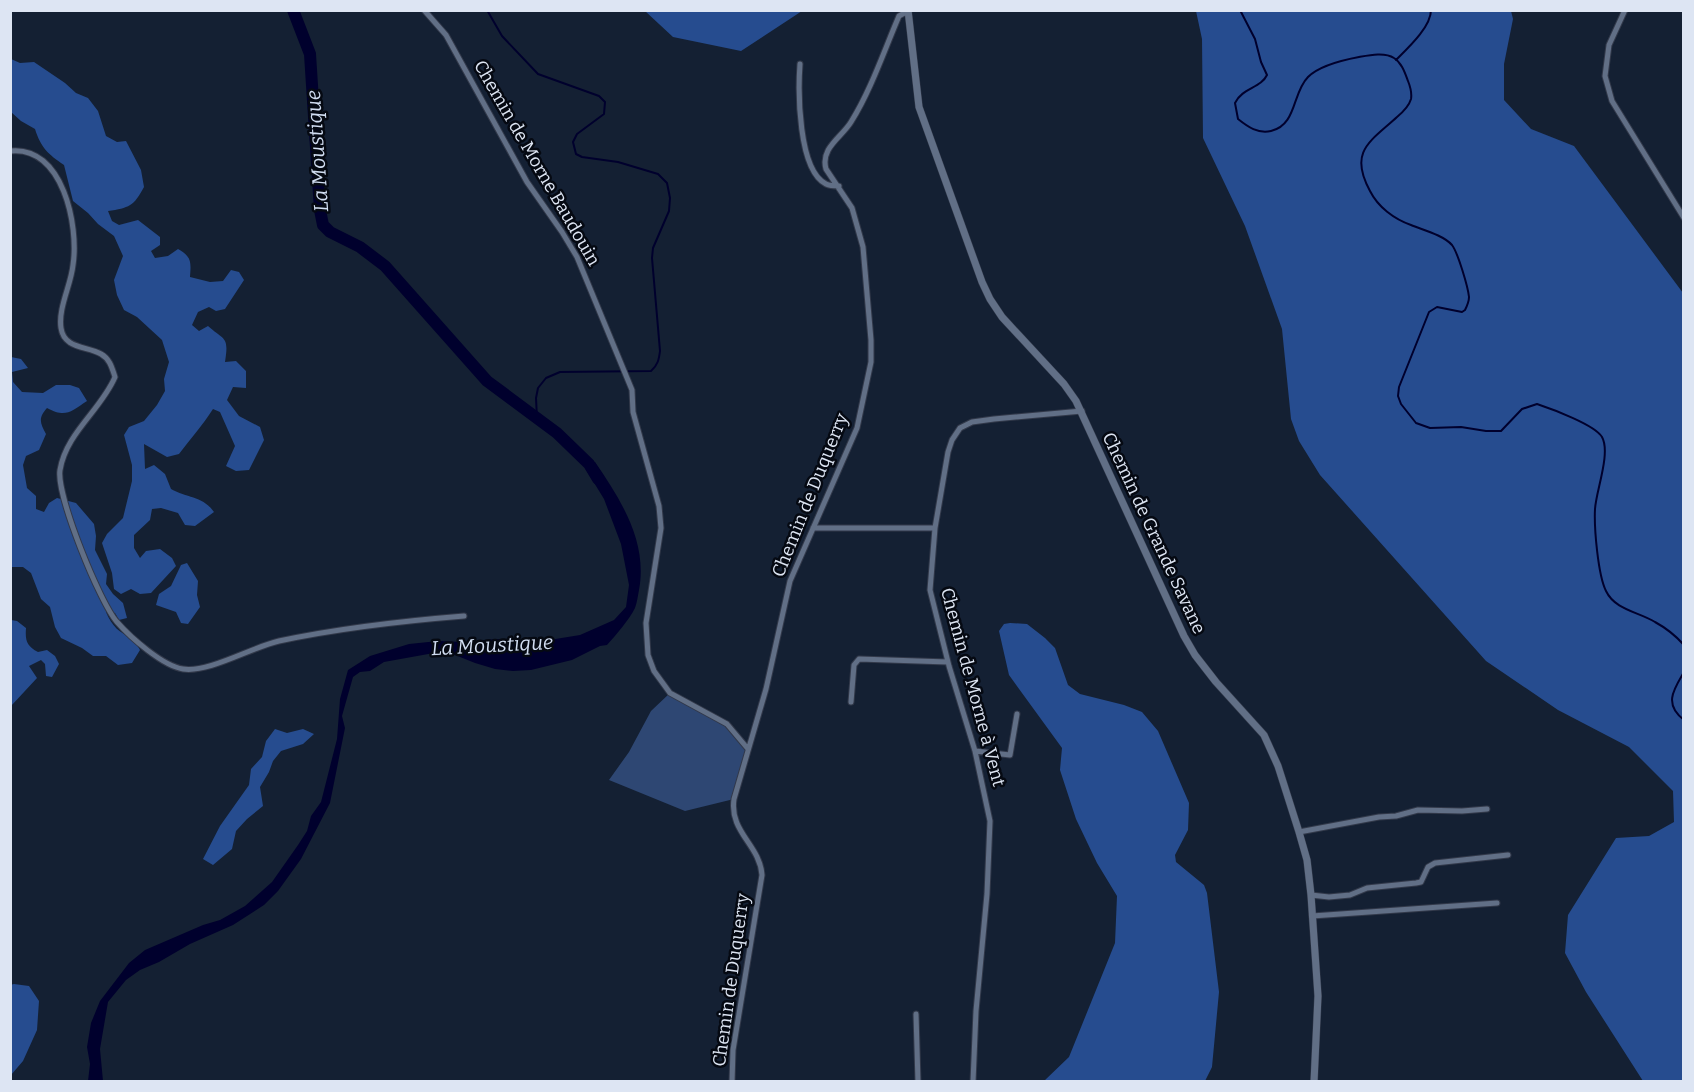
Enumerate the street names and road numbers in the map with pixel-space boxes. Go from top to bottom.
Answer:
street label: Chemin de Morne Baudouin [469,56,605,270]
street label: Chemin de Duquerry [767,410,853,580]
street label: Chemin de Grande Savane [1098,429,1210,637]
street label: Chemin de Morne à Vent [936,585,1010,789]
street label: Chemin de Duquerry [708,892,754,1068]

